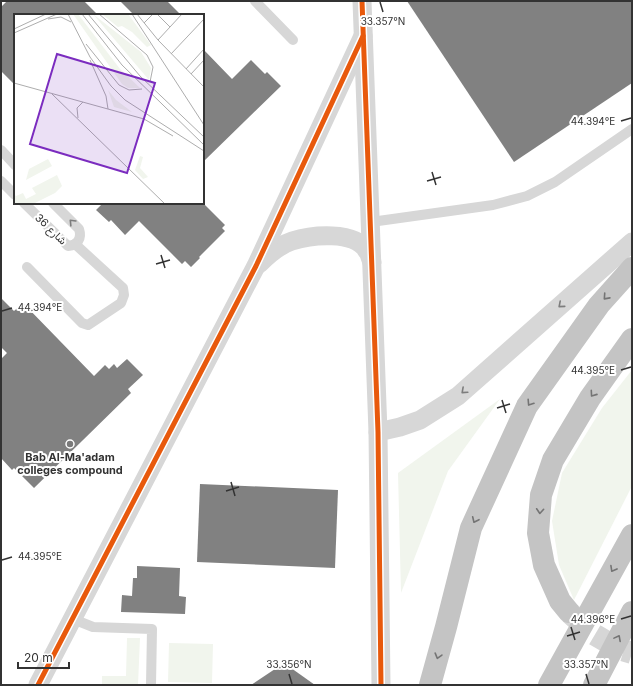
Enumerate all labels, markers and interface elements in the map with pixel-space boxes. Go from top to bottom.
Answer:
inset map [14,14,204,204]
text: 33.357°N [361,15,405,27]
text: 44.394°E [571,115,615,127]
street label: شارع 36 [31,210,70,248]
one-way arrow [69,219,77,227]
one-way arrow [604,293,611,300]
one-way arrow [558,300,565,307]
text: 44.394°E [18,301,62,313]
text: 44.395°E [571,364,615,376]
one-way arrow [461,386,468,393]
one-way arrow [590,390,598,397]
one-way arrow [527,399,535,406]
marker: Bab Al-Ma'adam colleges compound [65,439,75,449]
place label: Bab Al-Ma'adam colleges compound [17,450,123,477]
one-way arrow [535,508,544,514]
one-way arrow [472,516,480,524]
text: 44.395°E [18,550,62,562]
one-way arrow [610,565,618,572]
text: 44.396°E [571,613,615,625]
one-way arrow [614,635,621,642]
scale bar [18,644,69,670]
text: 20 m [24,650,53,665]
one-way arrow [434,652,443,659]
text: 33.356°N [266,658,312,670]
text: 33.357°N [564,658,608,670]

